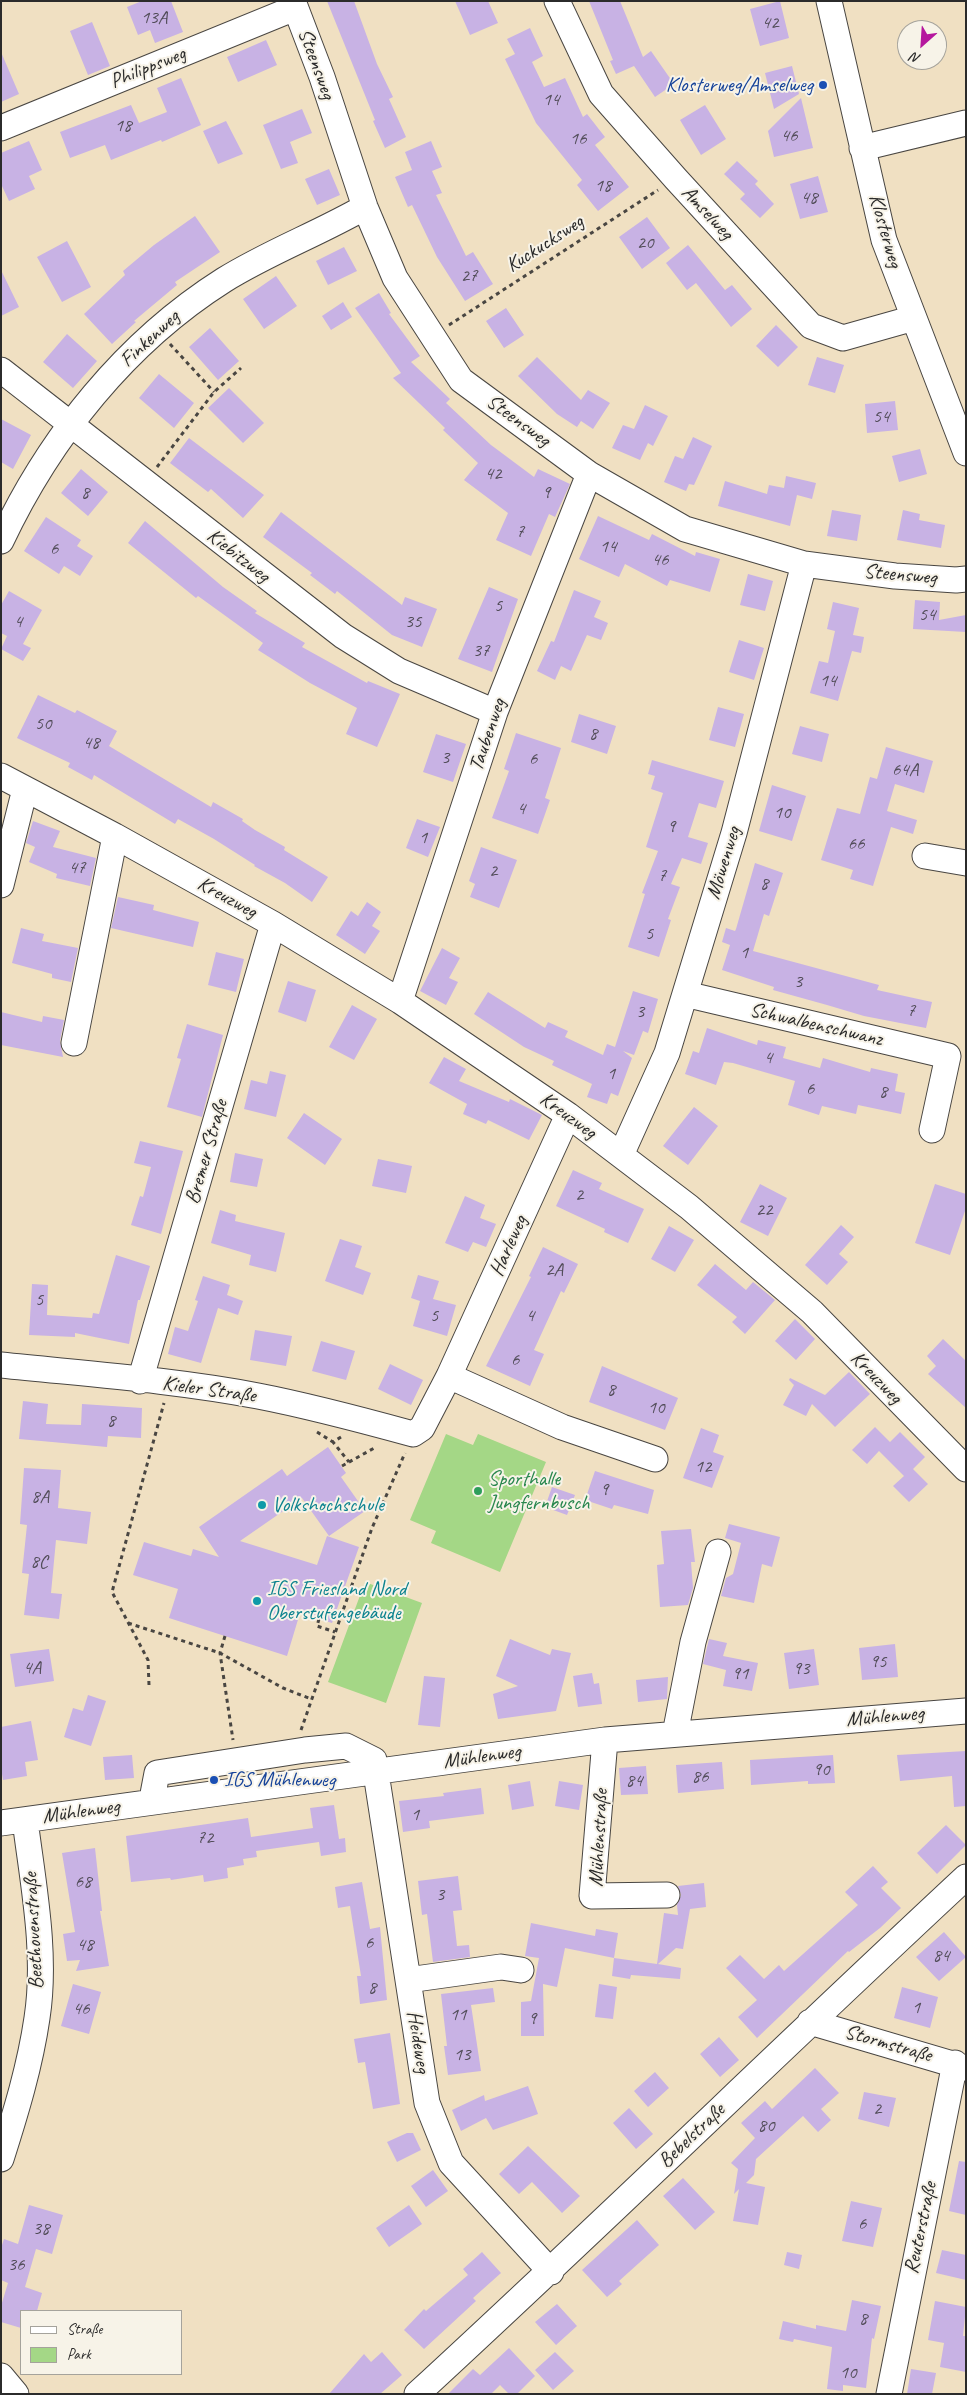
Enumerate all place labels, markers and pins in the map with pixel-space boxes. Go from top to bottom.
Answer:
place label: Klosterweg/Amselweg [666,72,813,98]
marker: Klosterweg/Amselweg [817,79,829,91]
place label: Sporthalle Jungfernbusch [488,1466,590,1516]
marker: Sporthalle Jungfernbusch [472,1485,484,1497]
place label: Volkshochschule [272,1492,384,1518]
marker: Volkshochschule [256,1499,268,1511]
place label: IGS Friesland Nord Oberstufengebäude [267,1576,406,1626]
marker: IGS Friesland Nord Oberstufengebäude [251,1595,263,1607]
place label: IGS Mühlenweg [224,1767,335,1793]
marker: IGS Mühlenweg [208,1774,220,1786]

